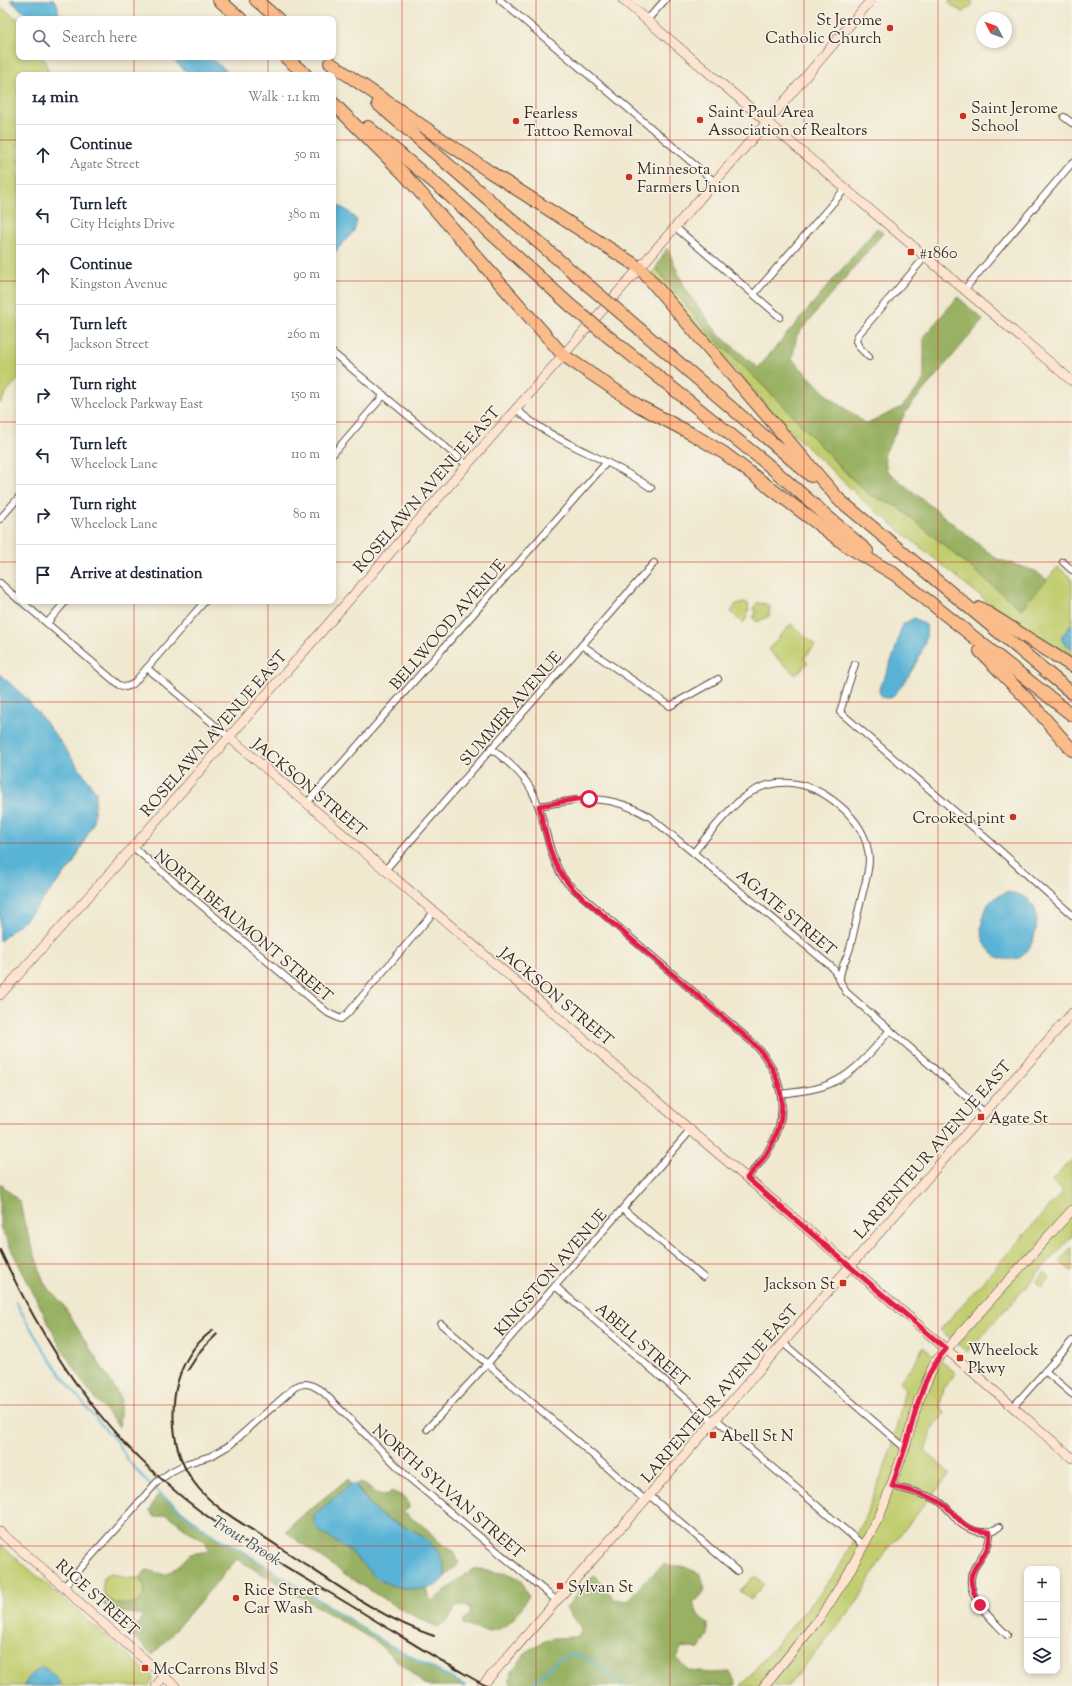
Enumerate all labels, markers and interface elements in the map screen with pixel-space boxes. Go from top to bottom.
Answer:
place label: St Jerome Catholic Church [765,10,883,51]
north arrow [976,12,1012,48]
search box [16,16,336,60]
marker: St Jerome Catholic Church [885,23,895,33]
icon: search [30,27,52,49]
text: Search here [62,28,137,49]
text: 14 min [32,86,79,110]
text: Walk · 1.1 km [248,89,320,107]
place label: Saint Jerome School [971,98,1058,139]
place label: Saint Paul Area Association of Realtors [708,102,867,143]
place label: Fearless Tattoo Removal [524,103,633,144]
marker: Saint Jerome School [958,111,968,121]
marker: Saint Paul Area Association of Realtors [695,115,705,125]
marker: Fearless Tattoo Removal [511,116,521,126]
text: Continue [70,135,132,156]
icon: ahead [32,144,54,166]
text: 50 m [295,146,320,164]
text: Agate Street [70,156,139,174]
place label: Minnesota Farmers Union [637,159,741,200]
marker: Minnesota Farmers Union [624,172,634,182]
text: Turn left [70,195,127,216]
icon: left [32,204,54,226]
text: 380 m [288,206,320,224]
text: City Heights Drive [70,216,175,234]
place label: #1860 [919,243,957,266]
marker: #1860 [906,247,916,257]
text: Continue [70,255,132,276]
icon: ahead [32,264,54,286]
text: 90 m [293,266,320,284]
text: Kingston Avenue [70,276,168,294]
text: Turn left [70,315,127,336]
icon: left [32,324,54,346]
text: 260 m [287,326,320,344]
text: Jackson Street [70,336,149,354]
text: Turn right [70,375,136,396]
icon: right [32,384,54,406]
text: 150 m [291,386,320,404]
text: Wheelock Parkway East [70,396,203,414]
street label: ROSELAWN AVENUE EAST [349,402,507,579]
text: Turn left [70,435,127,456]
icon: left [32,444,54,466]
text: 110 m [291,446,320,464]
text: Wheelock Lane [70,456,158,474]
text: Turn right [70,495,136,516]
icon: right [32,504,54,526]
text: 80 m [293,506,320,524]
text: Wheelock Lane [70,516,158,534]
street label: BELLWOOD AVENUE [386,555,512,696]
icon: arrive [32,564,54,586]
text: Arrive at destination [70,564,203,585]
street label: ROSELAWN AVENUE EAST [136,646,294,823]
street label: SUMMER AVENUE [456,647,568,772]
street label: JACKSON STREET [245,733,371,844]
route start [580,790,598,808]
place label: Crooked pint [912,808,1006,831]
marker: Crooked pint [1008,812,1018,822]
street label: NORTH BEAUMONT STREET [148,845,337,1009]
street label: AGATE STREET [730,865,840,963]
street label: JACKSON STREET [492,942,618,1053]
street label: LARPENTEUR AVENUE EAST [850,1056,1018,1245]
place label: Agate St [989,1108,1049,1131]
marker: Agate St [976,1112,986,1122]
street label: KINGSTON AVENUE [490,1205,614,1342]
place label: Jackson St [763,1274,836,1297]
marker: Jackson St [838,1278,848,1288]
street label: ABELL STREET [589,1298,694,1393]
street label: LARPENTEUR AVENUE EAST [637,1300,805,1489]
place label: Wheelock Pkwy [968,1340,1039,1381]
marker: Wheelock Pkwy [955,1353,965,1363]
street label: NORTH SYLVAN STREET [366,1420,528,1565]
place label: Abell St N [721,1426,794,1449]
marker: Abell St N [708,1430,718,1440]
water label: Trout Brook [206,1511,286,1573]
street label: RICE STREET [49,1555,143,1643]
map controls [1024,1566,1060,1674]
button: + [1024,1566,1060,1602]
place label: Sylvan St [568,1577,634,1600]
place label: Rice Street Car Wash [244,1580,320,1621]
marker: Sylvan St [555,1581,565,1591]
marker: Rice Street Car Wash [231,1593,241,1603]
route end [971,1596,989,1614]
button: − [1024,1602,1060,1638]
button: layers [1024,1638,1060,1674]
place label: McCarrons Blvd S [153,1659,279,1682]
marker: McCarrons Blvd S [140,1663,150,1673]

